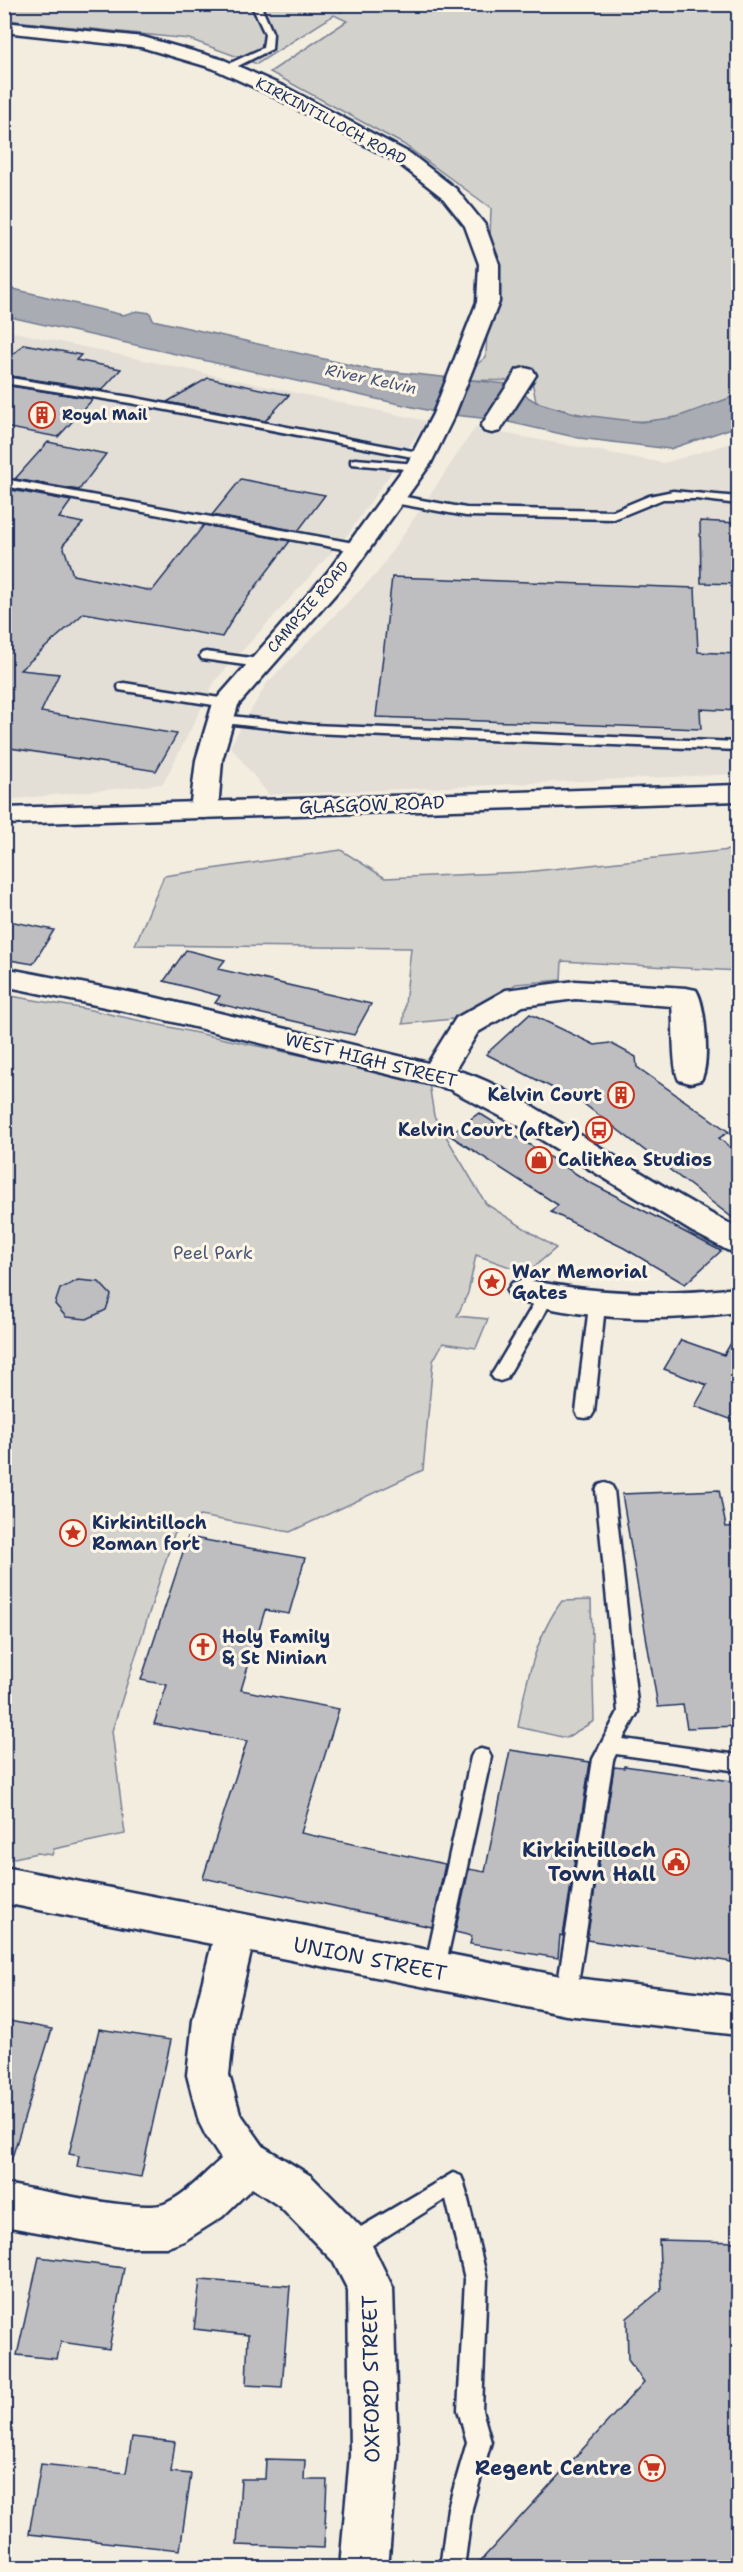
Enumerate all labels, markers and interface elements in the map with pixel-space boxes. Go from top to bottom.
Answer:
street label: KIRKINTILLOCH ROAD [252,73,410,169]
water label: River Kelvin [324,359,418,399]
building icon: Royal Mail [27,400,57,430]
place label: Royal Mail [62,405,148,425]
street label: CAMPSIE ROAD [263,557,353,657]
street label: GLASGOW ROAD [299,790,445,820]
street label: WEST HIGH STREET [282,1027,460,1093]
building icon: Kelvin Court [606,1080,636,1110]
place label: Kelvin Court [487,1083,602,1107]
bus stop icon: Kelvin Court (after) [584,1115,614,1145]
place label: Kelvin Court (after) [398,1118,580,1142]
shop icon: Calithea Studios [524,1145,554,1175]
place label: Calithea Studios [558,1148,712,1172]
park label: Peel Park [173,1241,253,1265]
place label: War Memorial Gates [512,1260,648,1305]
place icon: War Memorial Gates [477,1267,507,1297]
place label: Kirkintilloch Roman fort [92,1511,207,1556]
place icon: Kirkintilloch Roman fort [58,1518,88,1548]
place label: Holy Family & St Ninian [222,1625,330,1670]
church icon: Holy Family & St Ninian [188,1632,218,1662]
place label: Kirkintilloch Town Hall [522,1836,656,1888]
public building icon: Kirkintilloch Town Hall [661,1847,691,1877]
street label: UNION STREET [291,1930,449,1988]
street label: OXFORD STREET [356,2295,386,2463]
supermarket icon: Regent Centre [637,2453,667,2483]
place label: Regent Centre [475,2454,632,2482]

